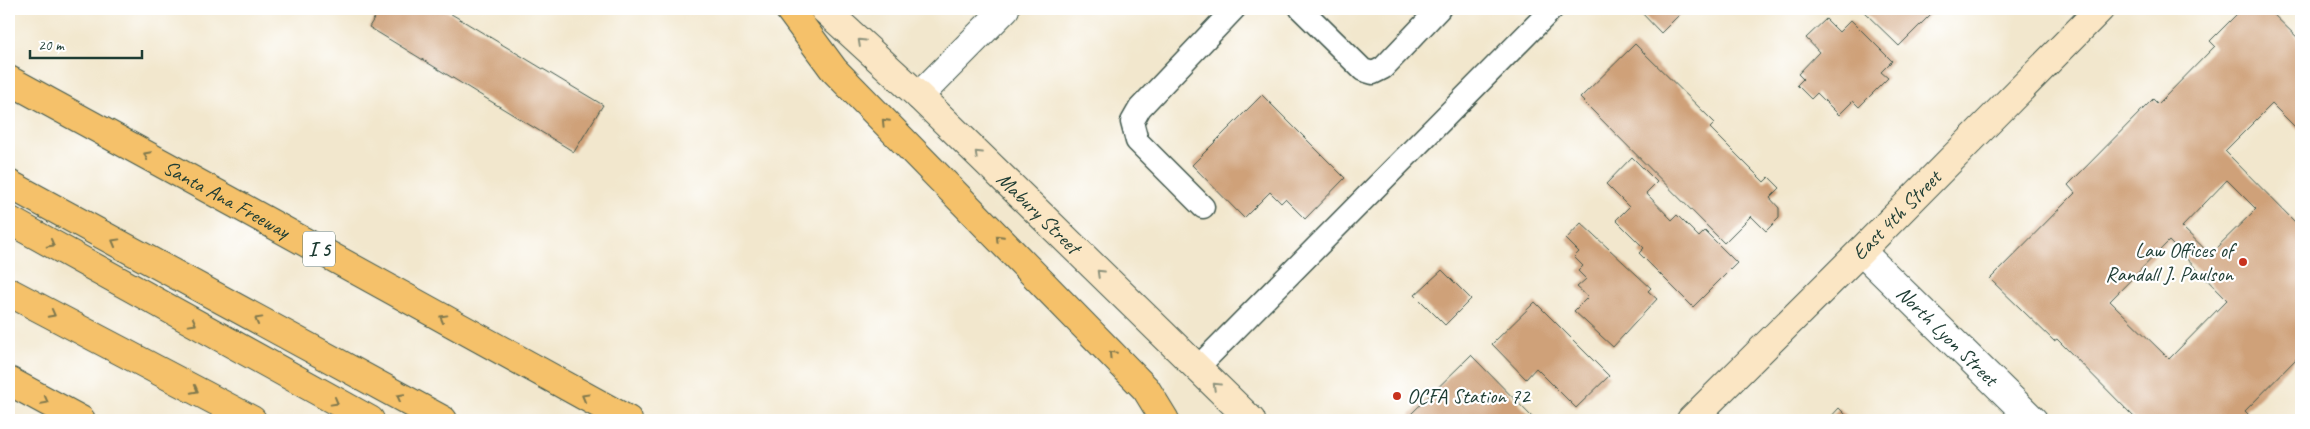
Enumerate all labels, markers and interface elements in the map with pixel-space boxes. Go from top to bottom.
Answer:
scale bar [30,28,142,60]
text: 20 m [38,36,65,55]
one-way arrow [857,39,866,48]
one-way arrow [882,118,891,127]
one-way arrow [144,151,153,161]
one-way arrow [975,151,984,160]
street label: Santa Ana Freeway [159,154,296,245]
street label: East 4th Street [1846,163,1948,266]
street label: Mabury Street [991,166,1088,262]
road number: I 5 [303,232,335,266]
one-way arrow [995,235,1004,244]
one-way arrow [46,237,55,247]
place label: Law Offices of Randall J. Paulson [2105,237,2238,287]
one-way arrow [111,238,120,248]
marker: Law Offices of Randall J. Paulson [2237,256,2249,268]
one-way arrow [1096,270,1105,279]
street label: North Lyon Street [1891,280,2005,393]
one-way arrow [47,308,56,318]
one-way arrow [439,314,448,324]
one-way arrow [254,316,263,326]
one-way arrow [188,317,197,327]
one-way arrow [1109,351,1118,360]
one-way arrow [1213,383,1222,392]
place label: OCFA Station 72 [1407,383,1531,409]
one-way arrow [190,384,199,394]
marker: OCFA Station 72 [1391,390,1403,402]
one-way arrow [397,393,406,403]
one-way arrow [581,393,590,403]
one-way arrow [40,394,49,404]
one-way arrow [330,395,339,405]

